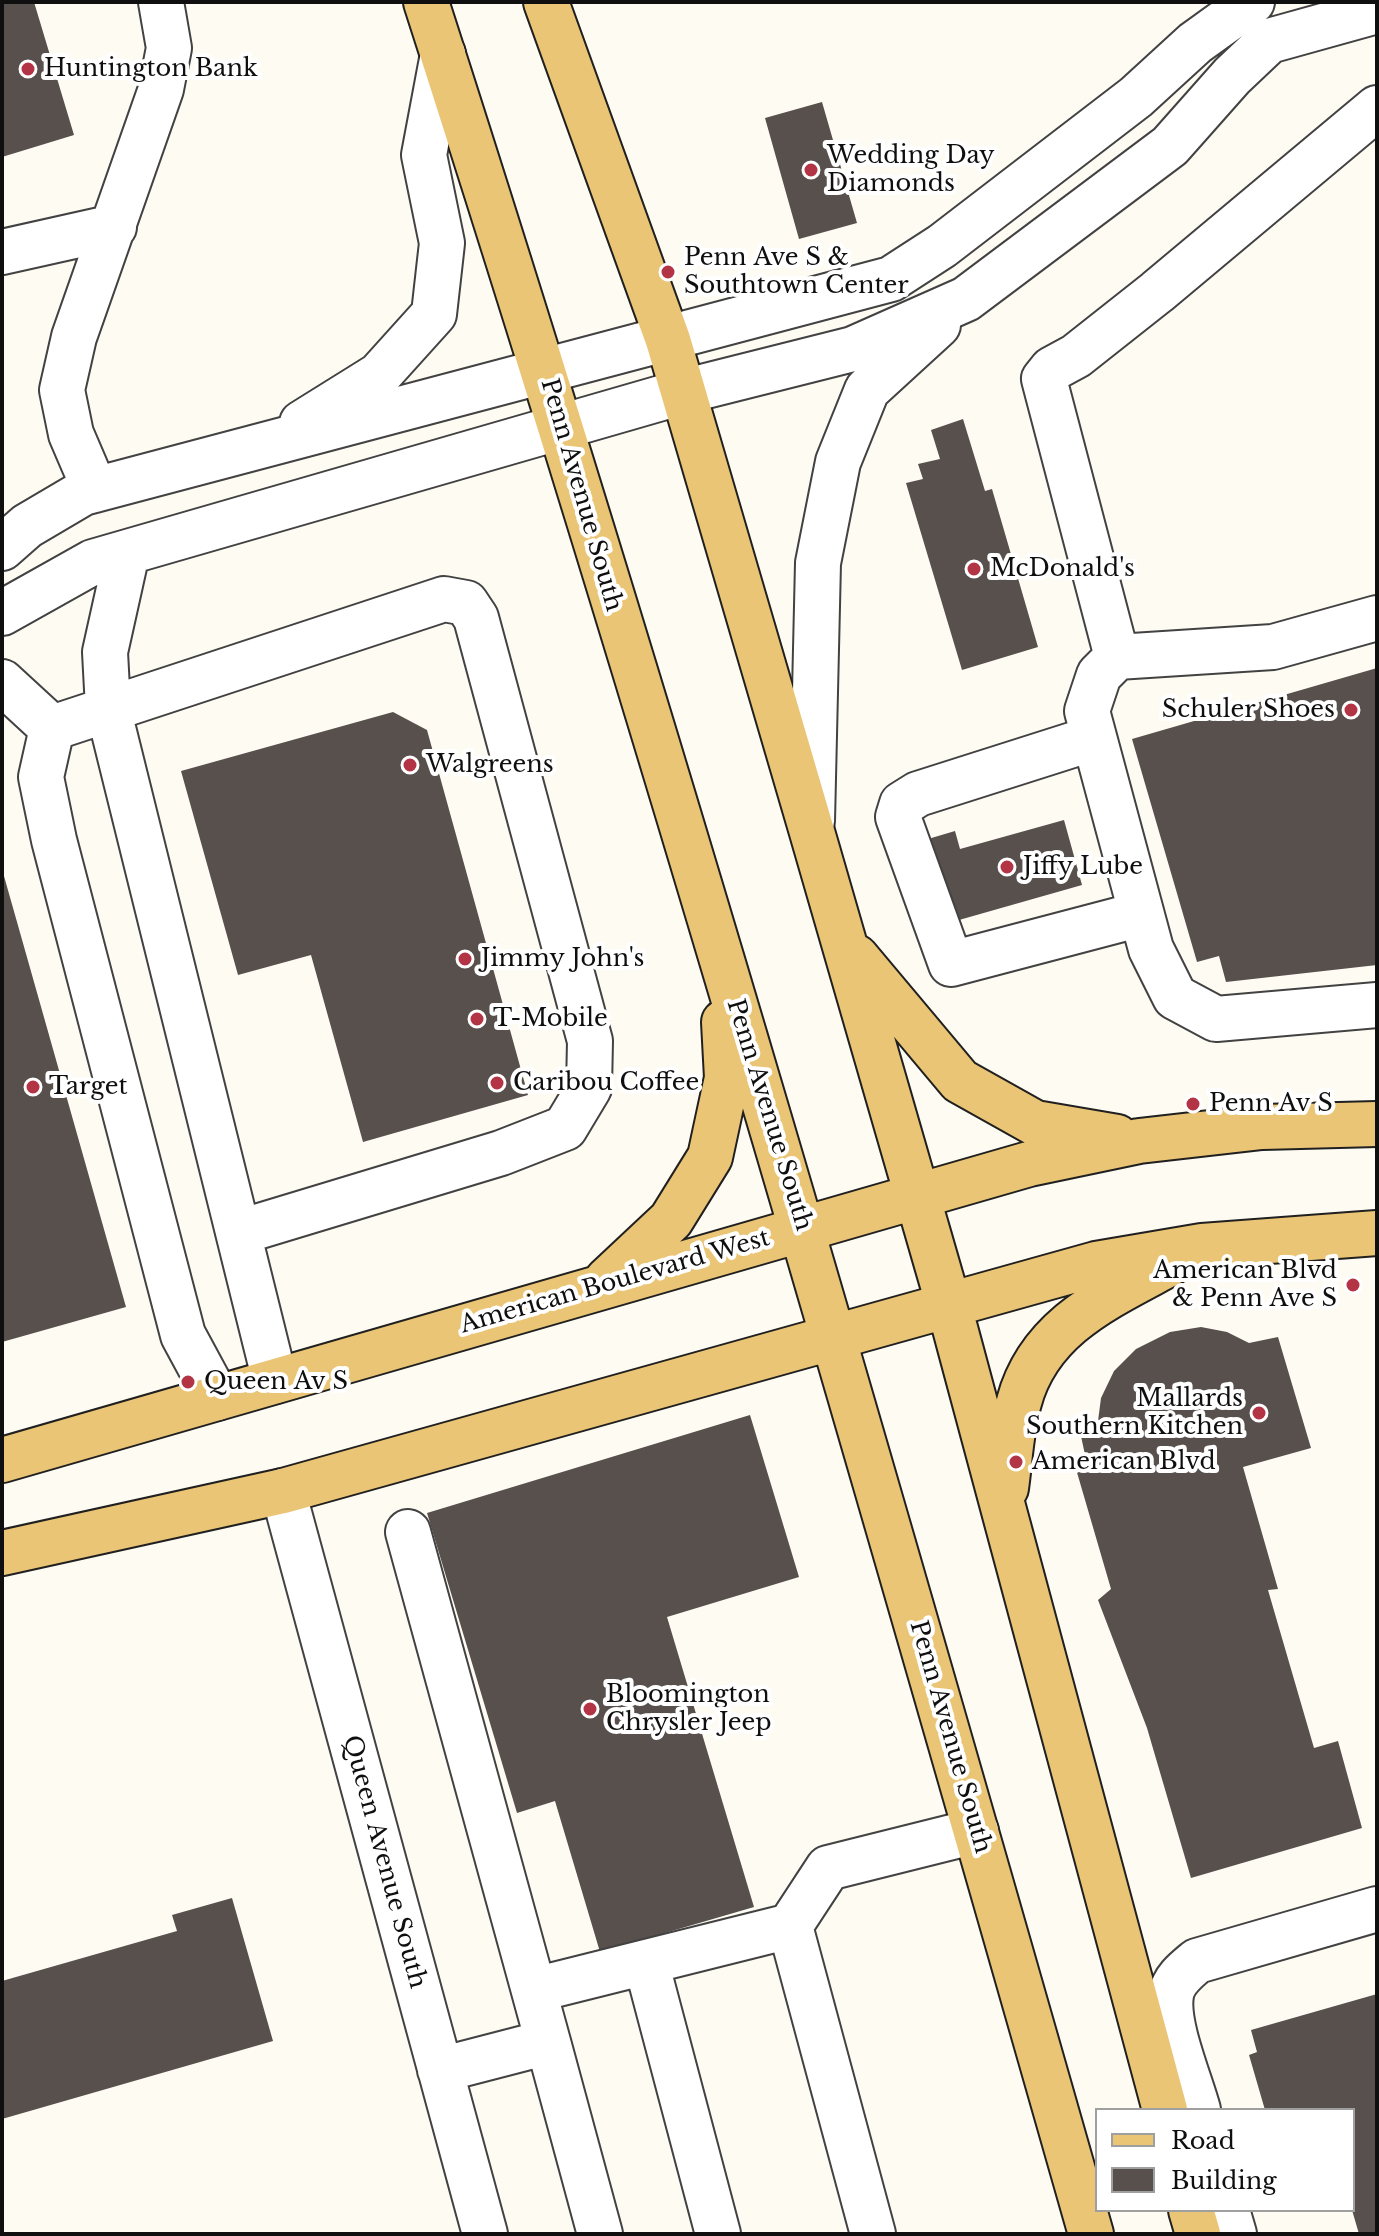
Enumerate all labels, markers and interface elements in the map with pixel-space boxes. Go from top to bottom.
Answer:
place label: Huntington Bank [44,55,258,83]
marker: Huntington Bank [19,60,37,78]
place label: Wedding Day Diamonds [827,142,995,198]
marker: Wedding Day Diamonds [802,161,820,179]
place label: Penn Ave S & Southtown Center [684,244,909,300]
marker: Penn Ave S & Southtown Center [659,263,677,281]
street label: Penn Avenue South [534,375,628,615]
place label: McDonald's [990,555,1135,583]
marker: McDonald's [965,560,983,578]
place label: Schuler Shoes [1162,696,1335,724]
marker: Schuler Shoes [1342,701,1360,719]
place label: Walgreens [426,751,554,779]
marker: Walgreens [401,756,419,774]
place label: Jiffy Lube [1023,853,1143,881]
marker: Jiffy Lube [998,858,1016,876]
place label: Jimmy John's [481,945,644,973]
marker: Jimmy John's [456,950,474,968]
street label: Penn Avenue South [720,996,818,1234]
place label: T-Mobile [493,1005,608,1033]
marker: T-Mobile [468,1010,486,1028]
place label: Caribou Coffee [513,1069,699,1097]
place label: Target [49,1073,128,1101]
marker: Caribou Coffee [488,1074,506,1092]
marker: Target [24,1078,42,1096]
place label: Penn Av S [1209,1090,1333,1118]
marker: Penn Av S [1184,1095,1202,1113]
street label: American Boulevard West [457,1224,773,1340]
place label: American Blvd & Penn Ave S [1153,1257,1337,1313]
marker: American Blvd & Penn Ave S [1344,1276,1362,1294]
place label: Queen Av S [204,1368,348,1396]
marker: Queen Av S [179,1373,197,1391]
place label: Mallards Southern Kitchen [1026,1385,1243,1441]
marker: Mallards Southern Kitchen [1250,1404,1268,1422]
place label: American Blvd [1032,1448,1216,1476]
marker: American Blvd [1007,1453,1025,1471]
street label: Penn Avenue South [903,1617,997,1857]
place label: Bloomington Chrysler Jeep [606,1681,772,1737]
marker: Bloomington Chrysler Jeep [581,1700,599,1718]
street label: Queen Avenue South [336,1732,432,1992]
legend [1095,2108,1355,2212]
text: Road [1171,2126,1235,2155]
text: Building [1171,2166,1277,2195]

